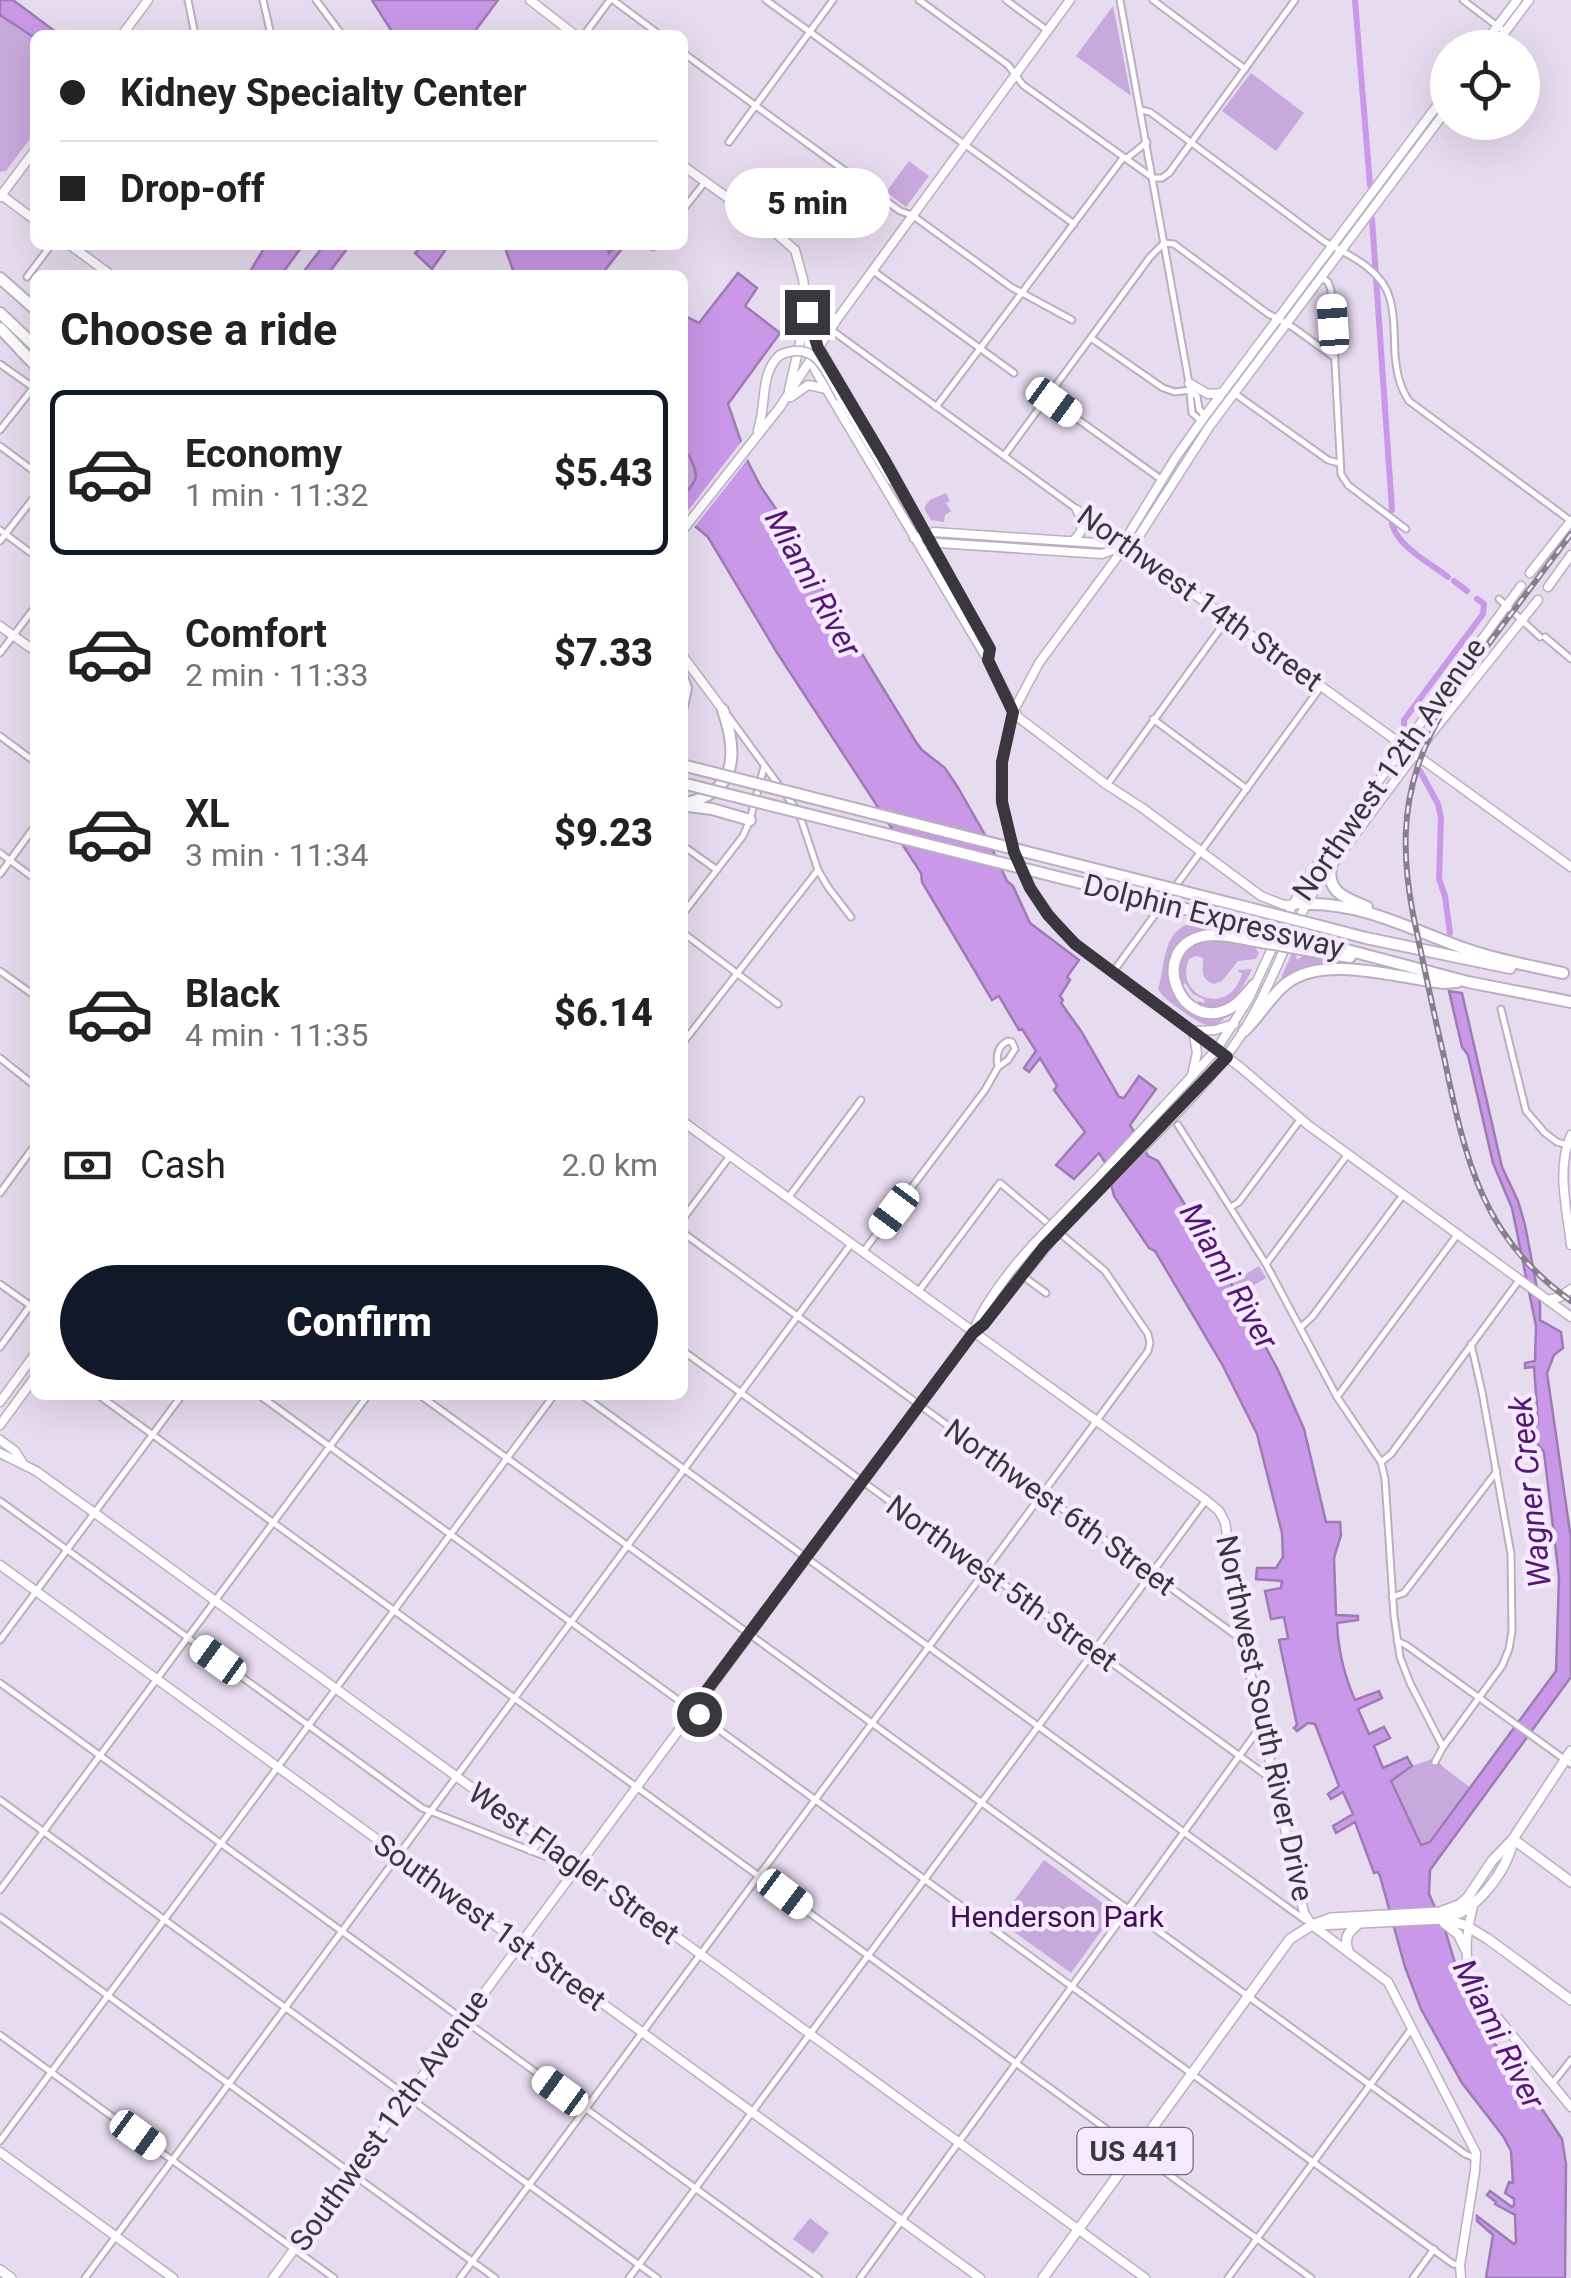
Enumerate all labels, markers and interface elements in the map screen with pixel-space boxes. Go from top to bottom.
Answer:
map controls [1430,30,1540,140]
button: locate [1430,30,1540,140]
text: Kidney Specialty Center [120,71,527,115]
text: Drop-off [120,167,265,211]
callout: 5 min [724,167,890,237]
text: 5 min [767,184,848,222]
route end [785,290,830,335]
car [1316,293,1350,355]
text: Choose a ride [60,303,337,356]
car [1021,372,1087,432]
icon: car [65,428,155,518]
text: Economy [185,432,342,476]
text: $5.43 [554,451,653,495]
text: 1 min · 11:32 [185,476,368,514]
street label: Northwest 14th Street [1071,498,1329,698]
water label: Miami River [757,503,870,665]
icon: car [65,608,155,698]
text: Comfort [185,612,327,656]
text: $7.33 [554,631,653,675]
street label: Northwest 12th Avenue [1285,631,1493,907]
text: 2 min · 11:33 [185,656,368,694]
icon: car [65,788,155,878]
text: XL [185,792,230,836]
text: $9.23 [554,811,653,855]
text: 3 min · 11:34 [185,836,368,874]
street label: Dolphin Expressway [1080,867,1348,965]
icon: car [65,968,155,1058]
text: Black [185,972,280,1016]
text: $6.14 [554,991,653,1035]
text: 4 min · 11:35 [185,1016,368,1054]
icon: cash [60,1138,115,1193]
text: Cash [140,1143,226,1187]
text: 2.0 km [561,1146,658,1184]
car [864,1178,924,1244]
water label: Miami River [1172,1196,1287,1357]
button: Confirm [60,1265,658,1380]
water label: Wagner Creek [1501,1393,1559,1590]
street label: Northwest 6th Street [938,1412,1182,1602]
street label: Northwest 5th Street [880,1488,1124,1678]
street label: Northwest South River Drive [1209,1532,1321,1904]
car [185,1630,251,1690]
route start [677,1692,722,1737]
street label: West Flagler Street [462,1775,686,1951]
street label: Southwest 1st Street [367,1826,613,2018]
car [752,1864,818,1924]
park label: Henderson Park [950,1899,1165,1934]
water label: Miami River [1445,1953,1554,2116]
street label: Southwest 12th Avenue [282,1982,496,2258]
car [527,2061,593,2121]
car [105,2105,171,2165]
road number: US 441 [1078,2128,1192,2174]

